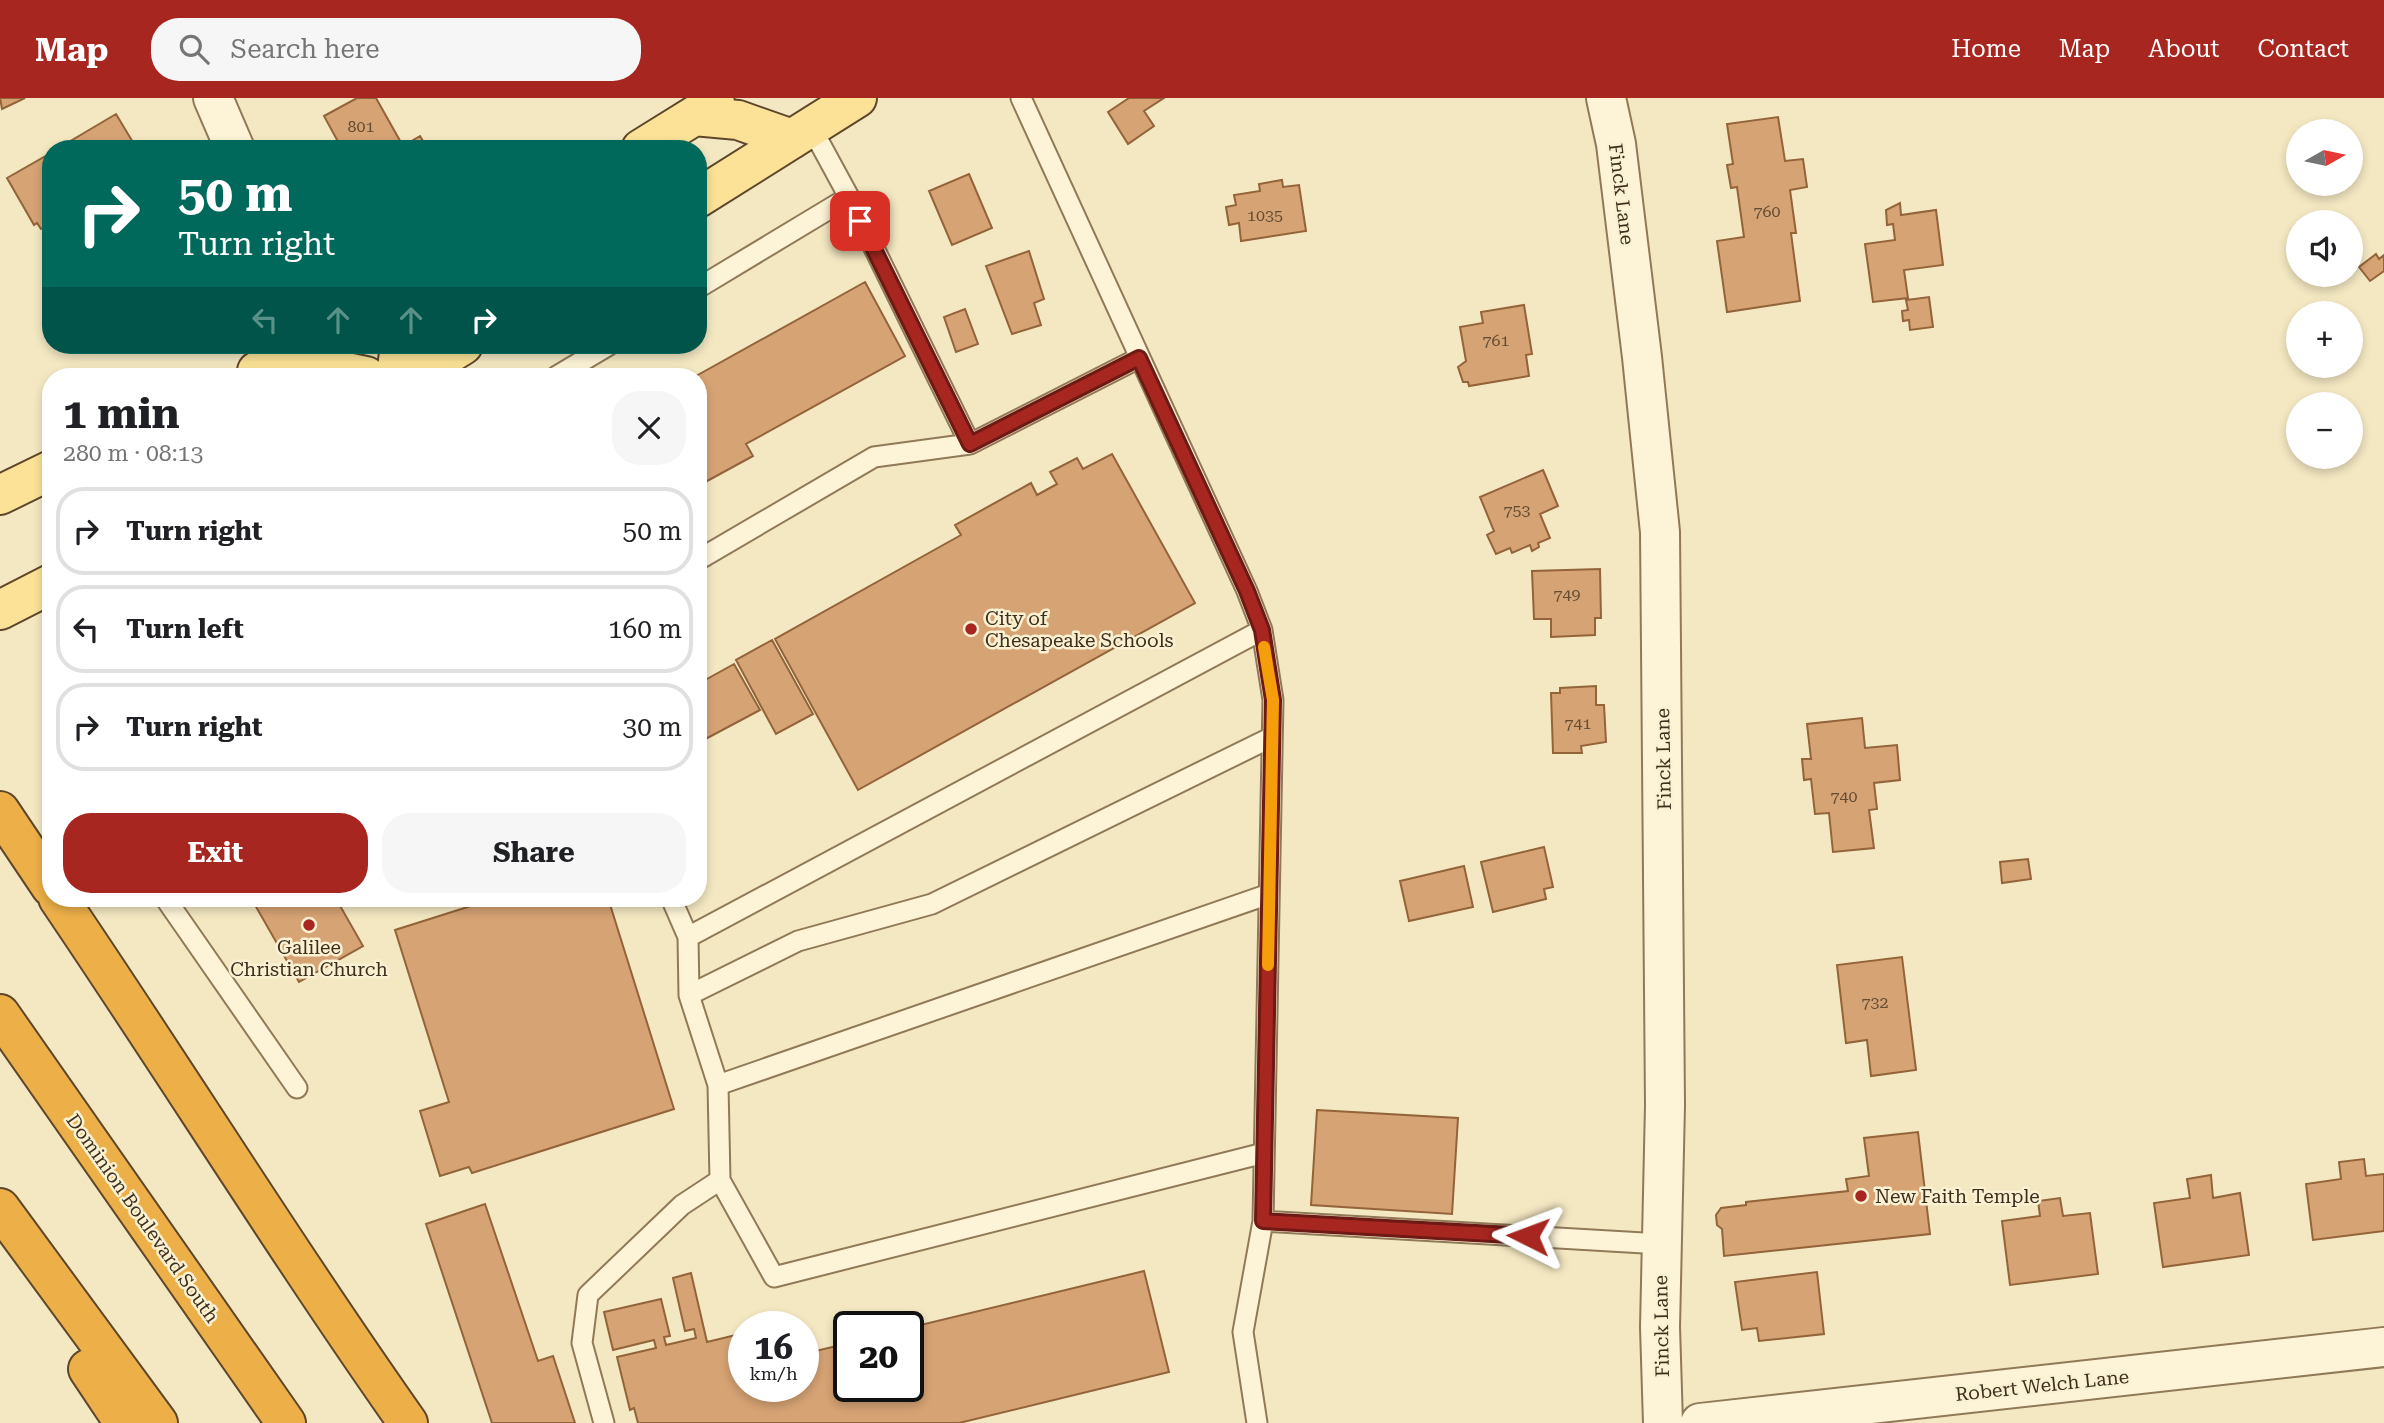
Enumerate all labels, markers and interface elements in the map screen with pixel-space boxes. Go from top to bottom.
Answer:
search box [151,18,641,81]
text: Map [35,30,109,69]
icon: search [175,30,213,68]
text: Search here [231,34,380,64]
text: Home [1951,35,2021,63]
text: Map [2059,35,2110,63]
text: About [2148,35,2219,63]
text: Contact [2257,35,2349,63]
house number: 801 [348,117,374,136]
north arrow [2286,119,2362,196]
map controls [2286,119,2363,469]
street label: Finck Lane [1604,142,1639,246]
text: 50 m [178,166,293,223]
icon: right [63,168,154,259]
pin [830,191,890,251]
icon: arrive [841,202,879,240]
house number: 760 [1754,202,1780,221]
house number: 1035 [1247,206,1283,225]
button: sound [2286,210,2363,287]
text: Turn right [178,225,335,263]
icon: left [246,301,284,339]
icon: ahead [319,301,357,339]
icon: ahead [392,301,430,339]
icon: right [465,301,503,339]
button: + [2286,301,2363,378]
house number: 761 [1483,331,1509,350]
text: 1 min [63,389,180,438]
button: close [612,391,686,465]
button: − [2286,392,2363,469]
text: 280 m · 08:13 [63,440,203,467]
house number: 753 [1504,501,1530,520]
icon: right [67,512,105,550]
text: Turn right [126,516,262,546]
text: 50 m [623,516,682,546]
house number: 749 [1554,585,1580,604]
place label: City of Chesapeake Schools [985,607,1174,652]
icon: left [67,610,105,648]
text: Turn left [126,614,244,644]
text: 160 m [608,614,682,644]
marker: City of Chesapeake Schools [963,621,979,637]
icon: right [67,708,105,746]
street label: Finck Lane [1651,708,1676,810]
text: Turn right [126,712,262,742]
text: 30 m [623,712,682,742]
house number: 741 [1565,714,1591,733]
house number: 740 [1831,787,1857,806]
button: Exit [63,813,368,893]
button: Share [382,813,686,893]
marker: Galilee Christian Church [301,917,317,933]
place label: Galilee Christian Church [230,936,388,981]
house number: 732 [1862,993,1888,1012]
street label: Dominion Boulevard South [62,1109,224,1327]
place label: New Faith Temple [1875,1185,2040,1208]
marker: New Faith Temple [1853,1188,1869,1204]
position arrow [1491,1199,1565,1273]
street label: Finck Lane [1649,1275,1674,1377]
speed limit sign: 20 [833,1311,924,1402]
text: 16 [754,1327,793,1368]
text: km/h [749,1363,798,1384]
street label: Robert Welch Lane [1954,1365,2130,1406]

